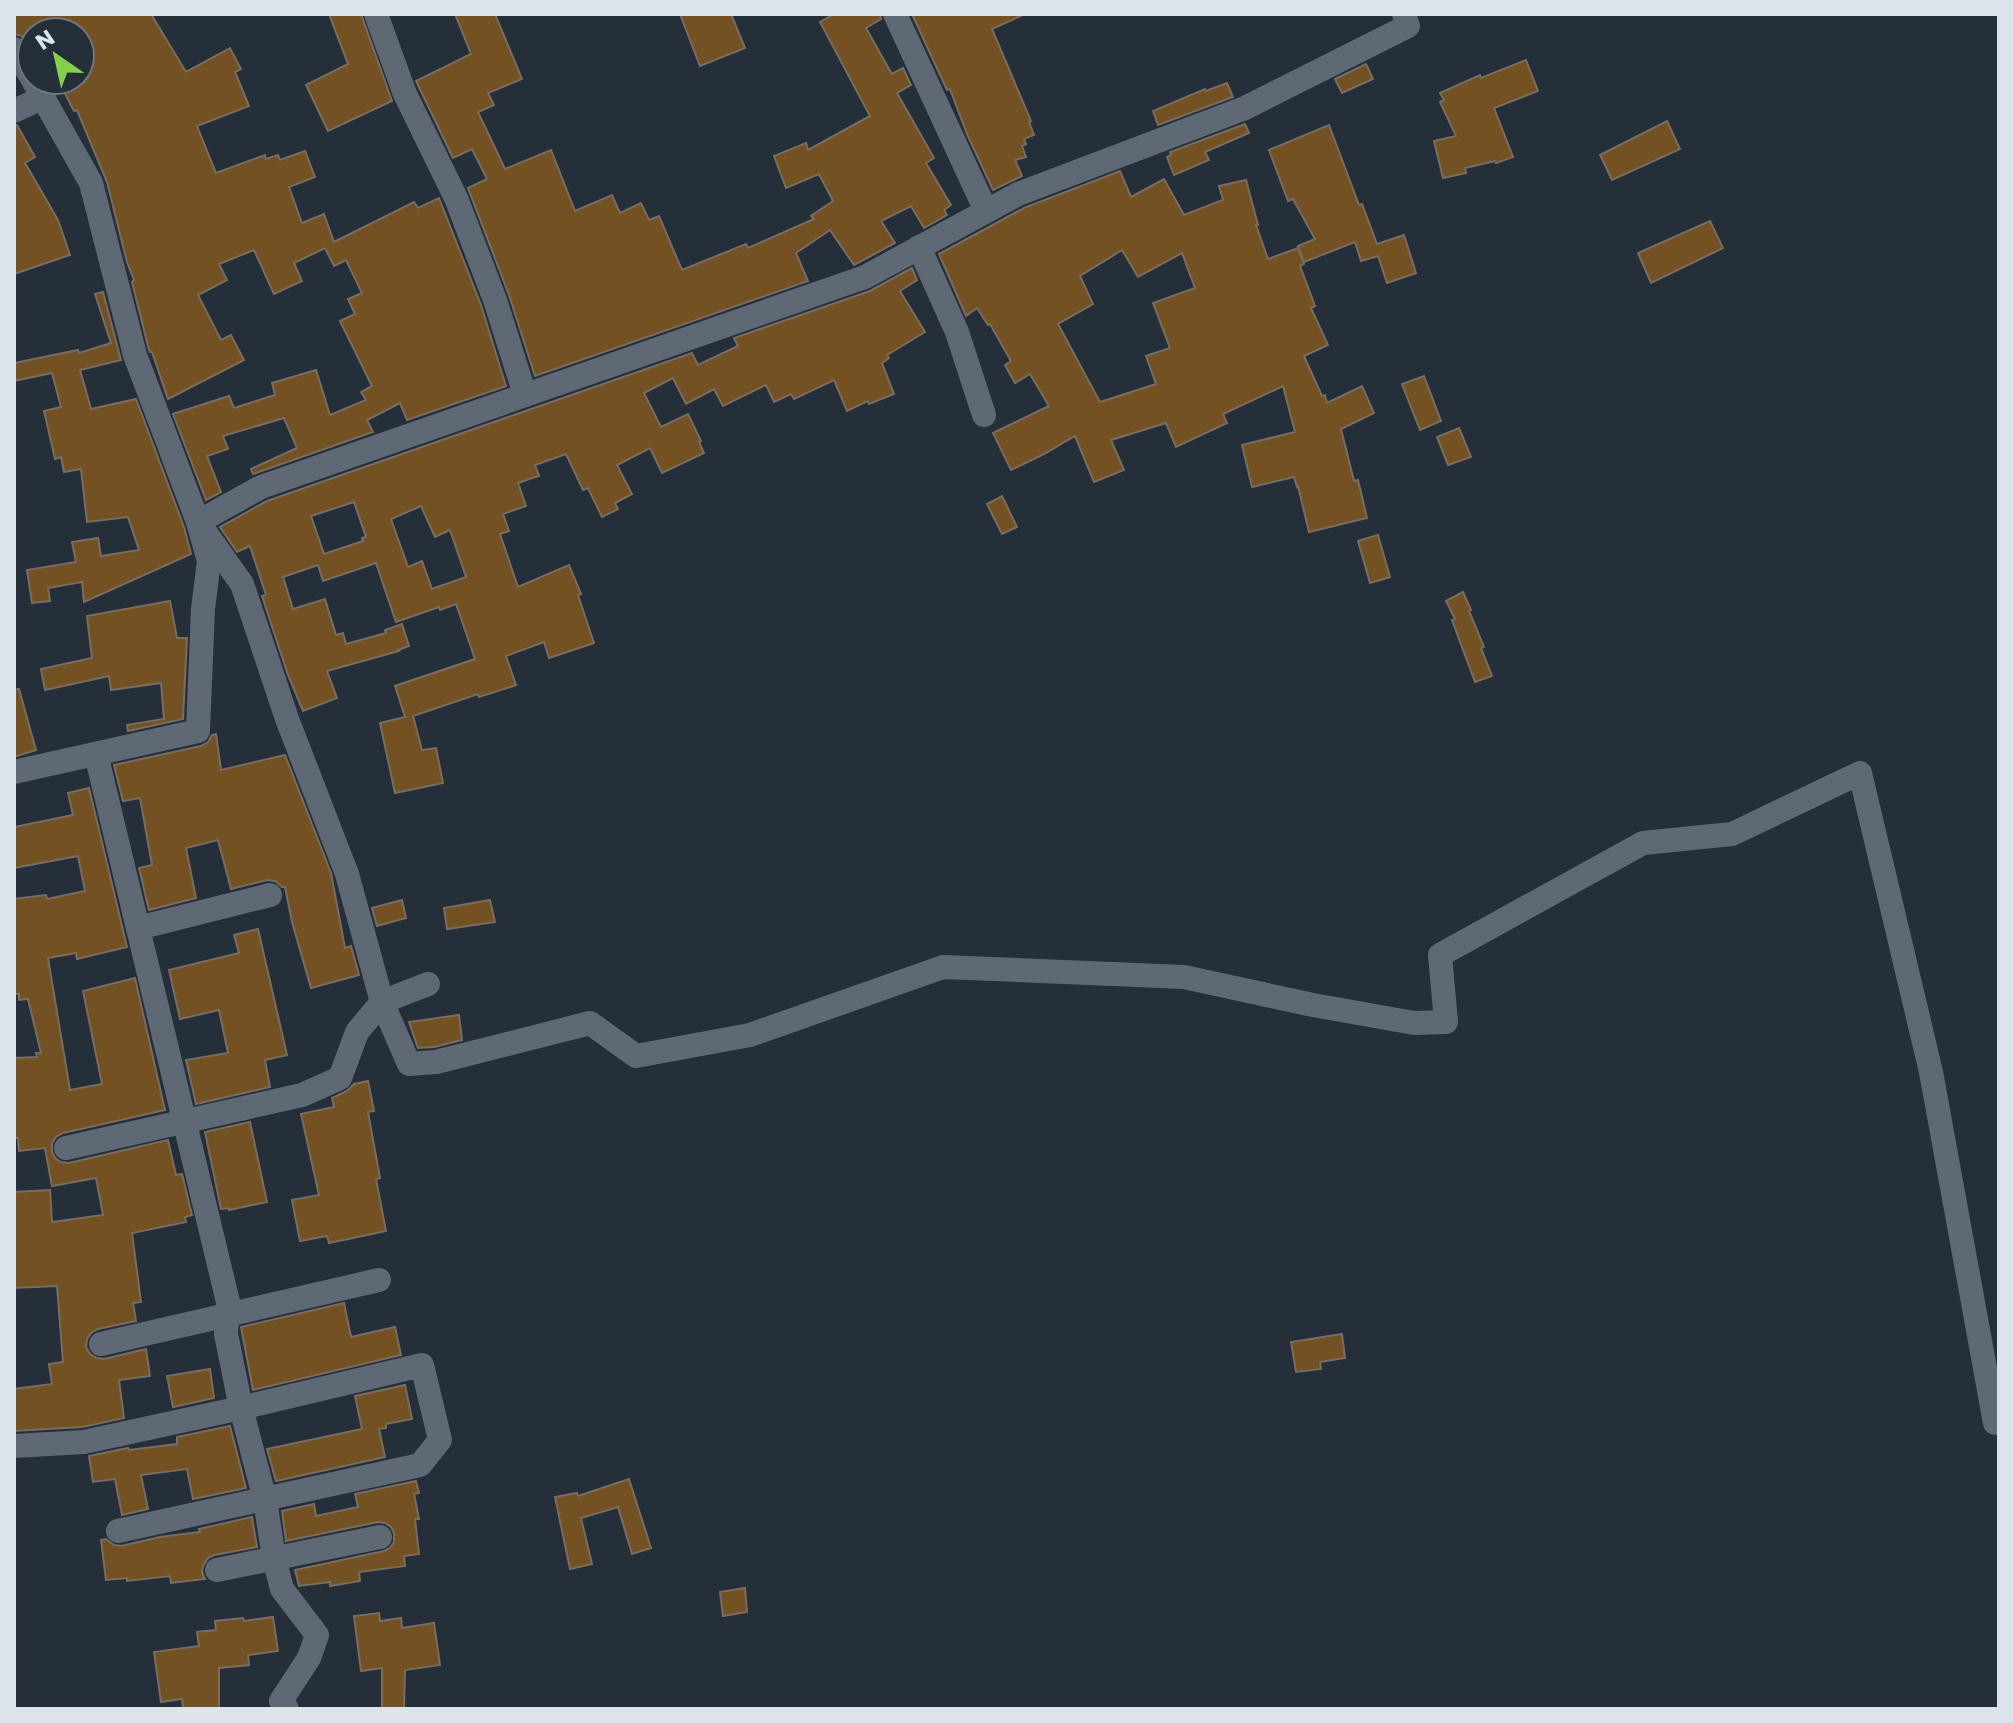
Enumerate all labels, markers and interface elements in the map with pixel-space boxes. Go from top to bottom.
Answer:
north arrow [16,16,96,96]
text: N [30,22,61,57]

